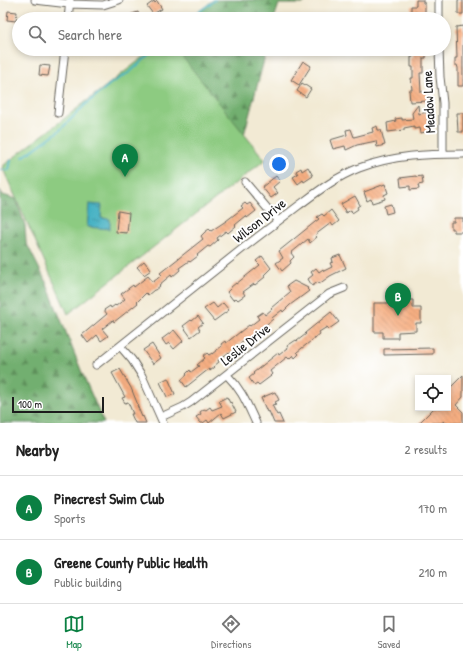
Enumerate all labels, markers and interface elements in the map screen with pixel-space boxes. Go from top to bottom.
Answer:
search box [12,12,451,56]
icon: search [26,23,48,45]
text: Search here [58,24,122,45]
street label: Meadow Lane [417,70,439,134]
pin: A [112,144,138,177]
your location [269,154,289,174]
street label: Wilson Drive [229,193,290,247]
pin: B [385,283,411,316]
street label: Leslie Drive [216,318,274,369]
map controls [415,375,451,411]
button: locate [415,375,451,411]
scale bar [12,395,104,414]
text: 100 m [18,397,42,411]
text: Nearby [16,438,59,461]
text: 2 results [405,440,447,458]
text: Pinecrest Swim Club [54,488,165,509]
text: A [26,499,32,517]
text: 170 m [418,499,447,517]
text: Sports [54,509,85,527]
text: Greene County Public Health [54,552,207,573]
text: B [26,563,32,581]
text: 210 m [419,563,447,581]
text: Public building [54,573,122,591]
tab: Map [63,613,85,651]
tab: Directions [211,613,252,651]
tab: Saved [378,613,400,651]

